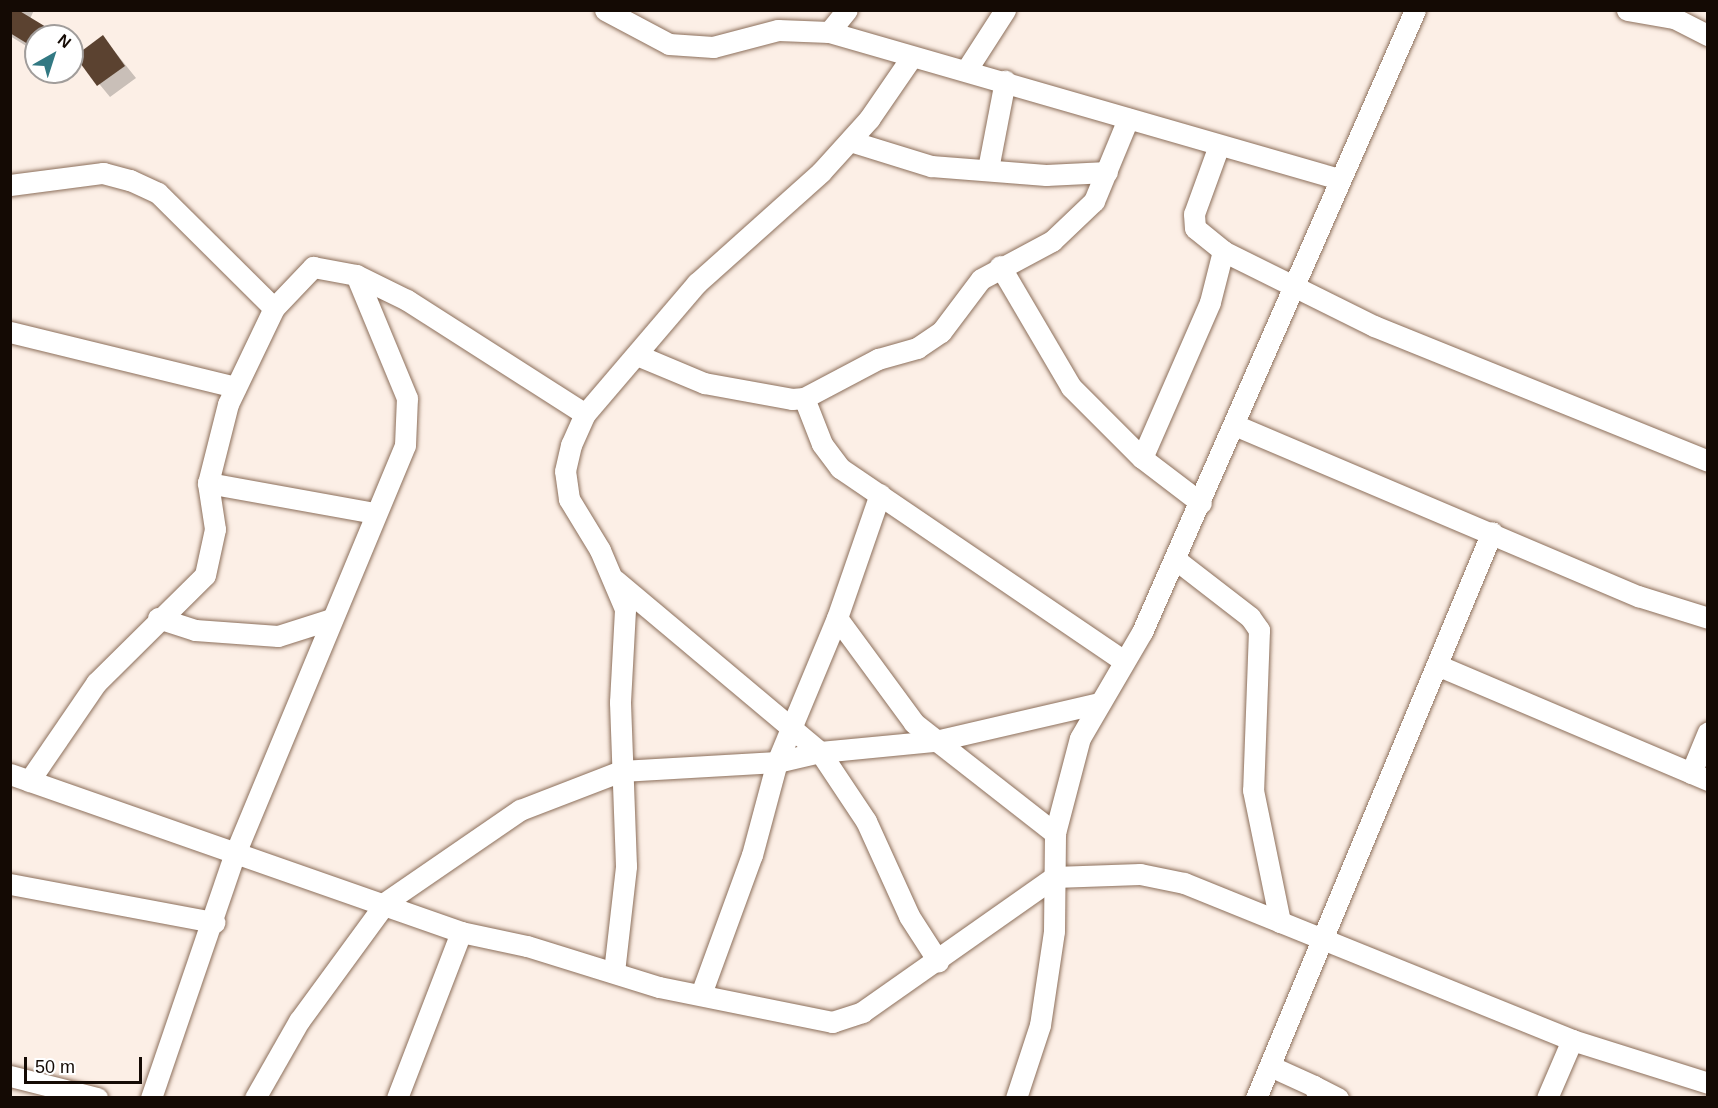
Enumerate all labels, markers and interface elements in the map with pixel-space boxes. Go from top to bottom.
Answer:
north arrow [24,24,84,84]
text: N [55,31,74,51]
scale bar [27,1045,146,1083]
text: 50 m [35,1057,75,1077]

